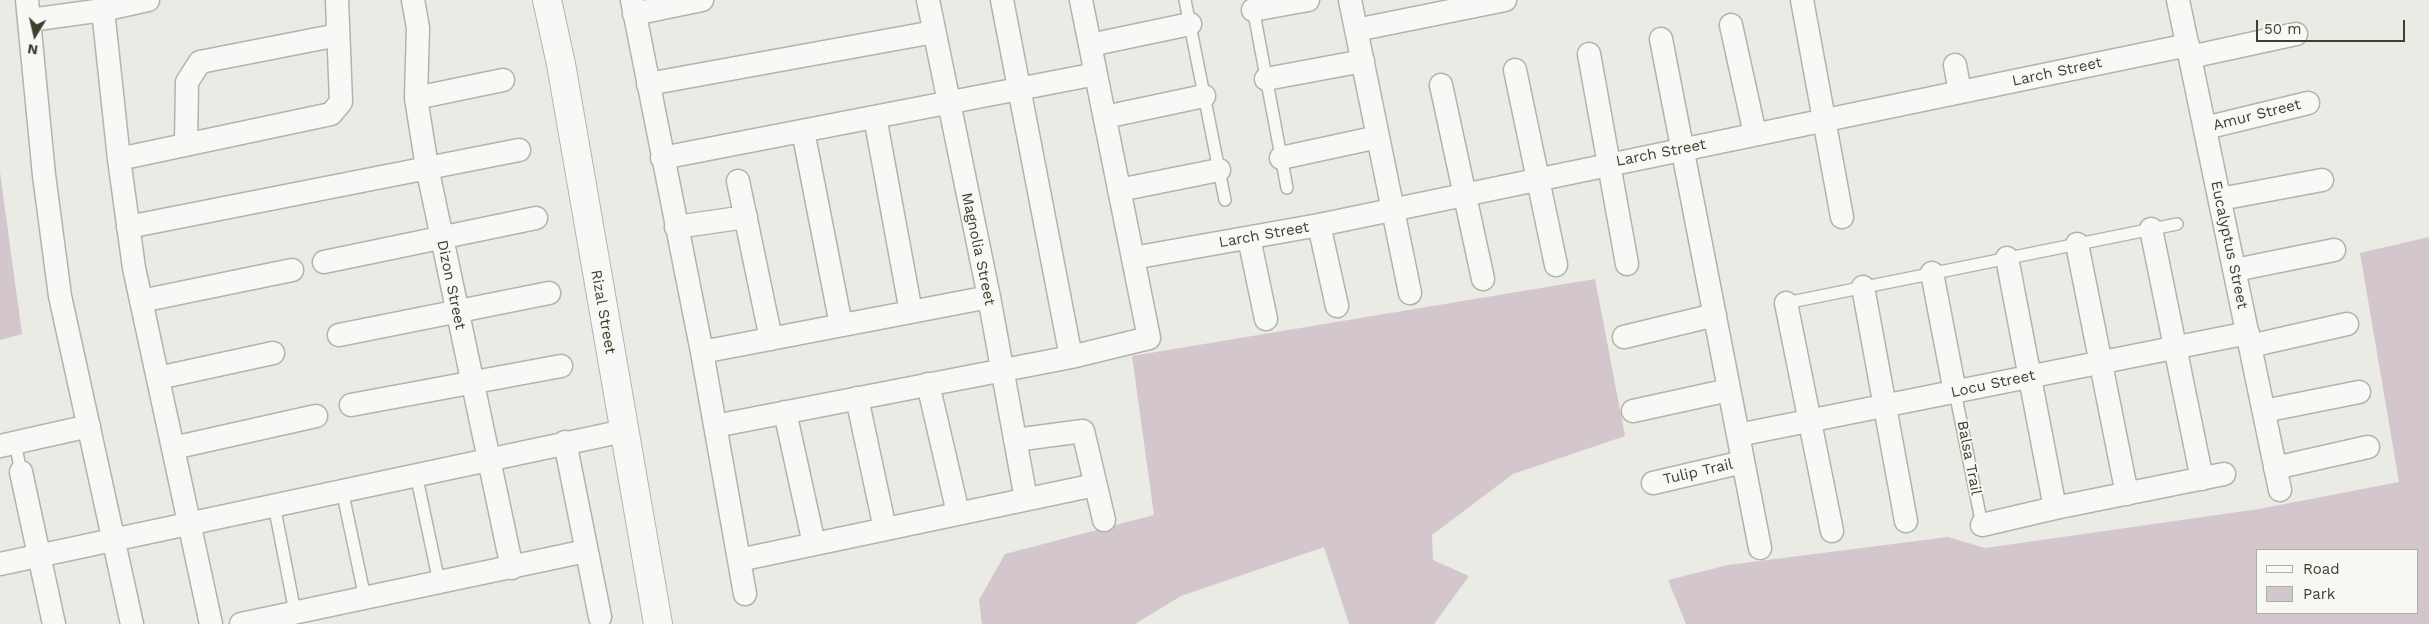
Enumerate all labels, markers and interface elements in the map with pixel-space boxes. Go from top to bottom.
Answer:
north arrow [10,10,60,60]
scale bar [2259,10,2408,42]
text: 50 m [2264,20,2301,38]
text: N [26,41,39,59]
street label: Larch Street [2010,54,2104,90]
street label: Amur Street [2211,95,2303,135]
street label: Larch Street [1614,135,1708,171]
street label: Eucalyptus Street [2207,179,2251,311]
street label: Magnolia Street [957,191,999,307]
street label: Larch Street [1217,218,1311,252]
street label: Dizon Street [433,239,469,331]
street label: Rizal Street [587,268,619,356]
street label: Locu Street [1949,366,2037,402]
street label: Balsa Trail [1953,419,1985,497]
street label: Tulip Trail [1661,455,1735,489]
legend [2256,549,2419,614]
text: Road [2303,560,2340,578]
text: Park [2303,585,2335,603]

